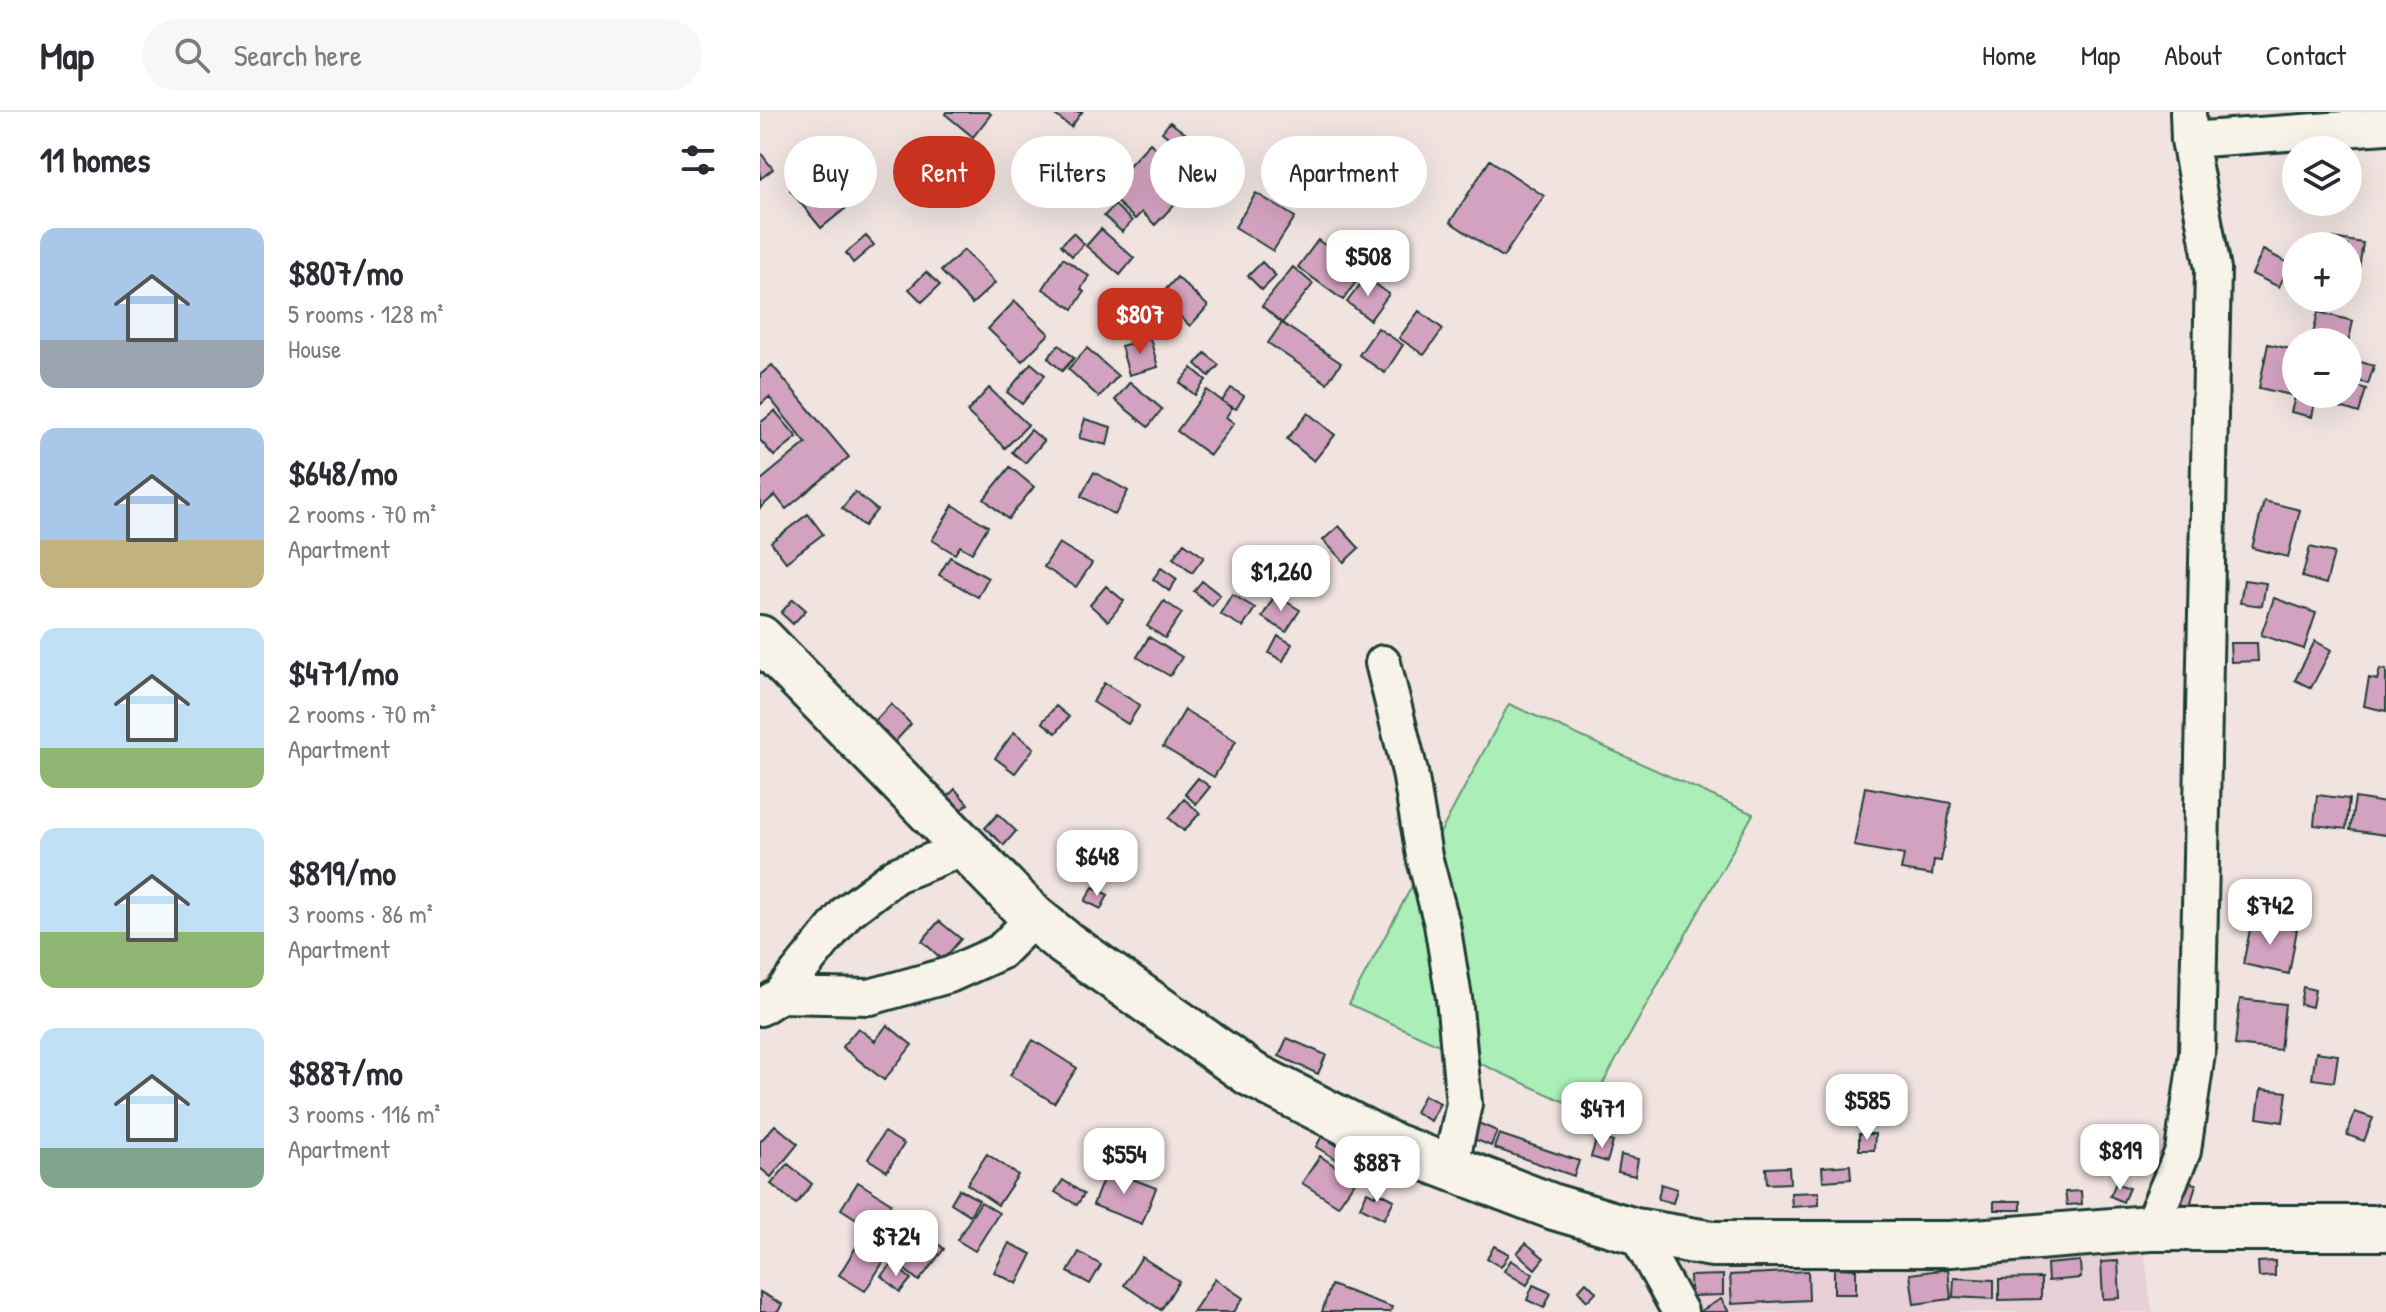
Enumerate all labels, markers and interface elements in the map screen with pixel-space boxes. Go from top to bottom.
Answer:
search box [142,19,702,91]
text: Map [40,29,94,81]
icon: search [170,33,214,77]
text: Search here [234,35,362,75]
text: Home [1982,36,2037,74]
text: Map [2081,36,2120,74]
text: About [2164,36,2222,74]
text: Contact [2266,36,2346,74]
chip: Buy [784,136,877,208]
chip: Rent [893,136,995,208]
chip: Filters [1011,136,1134,208]
chip: New [1150,136,1245,208]
chip: Apartment [1261,136,1427,208]
map controls [2282,136,2362,408]
button: layers [2282,136,2362,216]
text: 11 homes [40,137,150,183]
icon: filters [676,138,720,182]
pin: $508 [1321,230,1415,298]
button: + [2282,232,2362,312]
text: $508 [1344,238,1392,273]
text: $807/mo [288,250,403,296]
icon: home [104,260,200,356]
pin: $807 [1093,288,1187,356]
text: 5 rooms · 128 m² [288,296,443,331]
text: $807 [1116,296,1164,331]
button: − [2282,328,2362,408]
text: House [288,331,341,366]
text: $648/mo [288,450,397,496]
icon: home [104,460,200,556]
text: 2 rooms · 70 m² [288,496,436,531]
text: Apartment [288,531,390,566]
pin: $1,260 [1216,545,1346,613]
text: $1,260 [1250,553,1312,588]
text: $471/mo [288,650,398,696]
icon: home [104,660,200,756]
text: 2 rooms · 70 m² [288,696,436,731]
text: Apartment [288,731,390,766]
pin: $648 [1050,830,1144,898]
text: $648 [1075,838,1119,873]
text: $819/mo [288,850,396,896]
icon: home [104,860,200,956]
pin: $742 [2223,879,2317,947]
text: $742 [2246,887,2294,922]
text: 3 rooms · 86 m² [288,896,433,931]
text: Apartment [288,931,390,966]
text: $887/mo [288,1050,403,1096]
icon: home [104,1060,200,1156]
pin: $585 [1820,1074,1914,1142]
pin: $471 [1555,1082,1649,1150]
text: $585 [1844,1082,1890,1117]
text: $471 [1579,1090,1625,1125]
text: 3 rooms · 116 m² [288,1096,440,1131]
pin: $819 [2073,1124,2167,1192]
pin: $554 [1077,1128,1171,1196]
text: Apartment [288,1131,390,1166]
text: $819 [2098,1132,2142,1167]
text: $554 [1102,1136,1146,1171]
pin: $887 [1330,1136,1424,1204]
text: $887 [1353,1144,1401,1179]
pin: $724 [849,1210,943,1278]
text: $724 [872,1218,920,1253]

